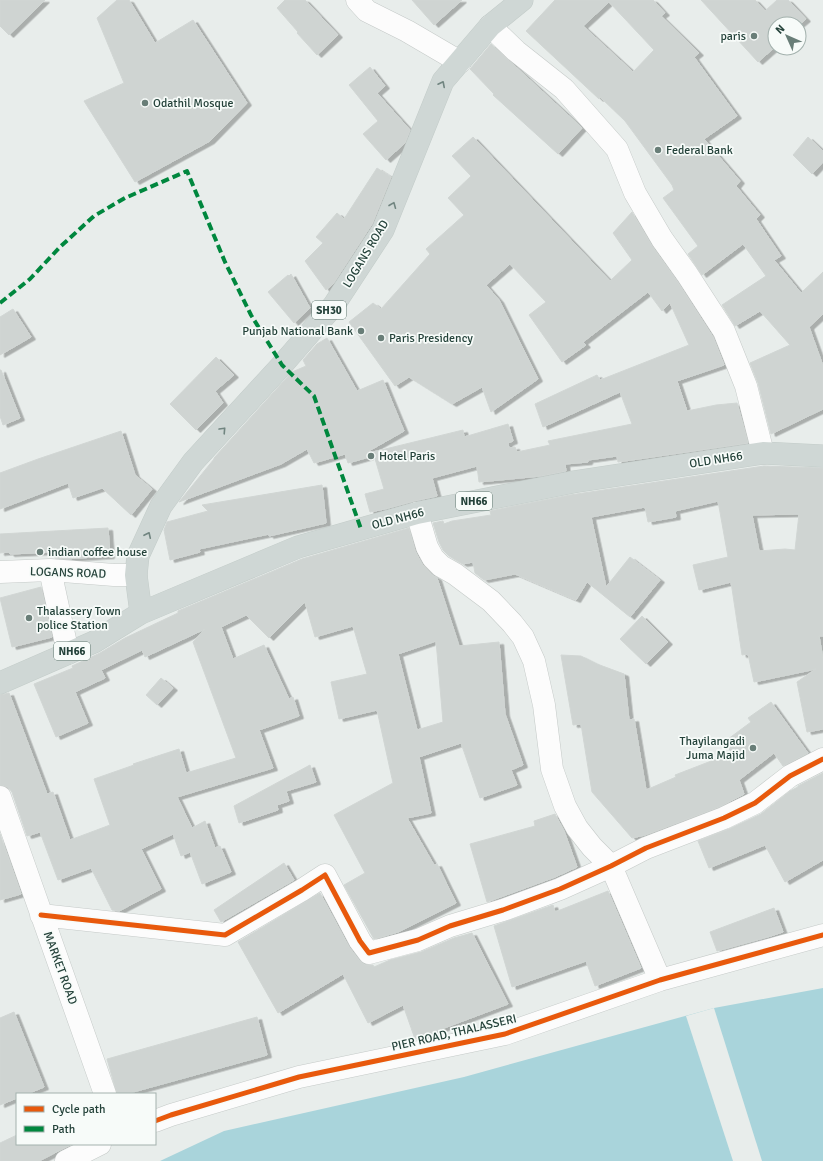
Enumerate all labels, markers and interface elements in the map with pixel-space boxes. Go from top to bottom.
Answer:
north arrow [767,16,807,56]
text: N [773,22,788,37]
place label: paris [720,29,746,44]
marker: paris [749,31,759,41]
one-way arrow [437,81,445,89]
place label: Odathil Mosque [153,96,233,111]
marker: Odathil Mosque [140,98,150,108]
place label: Federal Bank [666,143,733,158]
marker: Federal Bank [653,145,663,155]
one-way arrow [389,201,397,208]
street label: LOGANS ROAD [340,217,392,291]
road number: SH30 [312,301,346,319]
place label: Punjab National Bank [242,324,353,339]
marker: Punjab National Bank [356,326,366,336]
place label: Paris Presidency [389,331,473,346]
marker: Paris Presidency [376,333,386,343]
one-way arrow [218,427,226,435]
street label: OLD NH66 [688,448,744,472]
place label: Hotel Paris [379,449,435,464]
marker: Hotel Paris [366,451,376,461]
road number: NH66 [456,492,492,510]
street label: OLD NH66 [370,505,426,533]
one-way arrow [143,532,151,539]
place label: indian coffee house [48,545,147,560]
marker: indian coffee house [35,547,45,557]
street label: LOGANS ROAD [30,564,107,582]
place label: Thalassery Town police Station [37,604,121,633]
marker: Thalassery Town police Station [24,613,34,623]
road number: NH66 [54,642,90,660]
place label: Thayilangadi Juma Majid [680,734,745,763]
marker: Thayilangadi Juma Majid [748,743,758,753]
street label: MARKET ROAD [40,929,80,1007]
street label: PIER ROAD, THALASSERI [390,1011,518,1055]
legend [16,1093,156,1145]
text: Cycle path [52,1102,105,1117]
text: Path [52,1122,75,1137]

